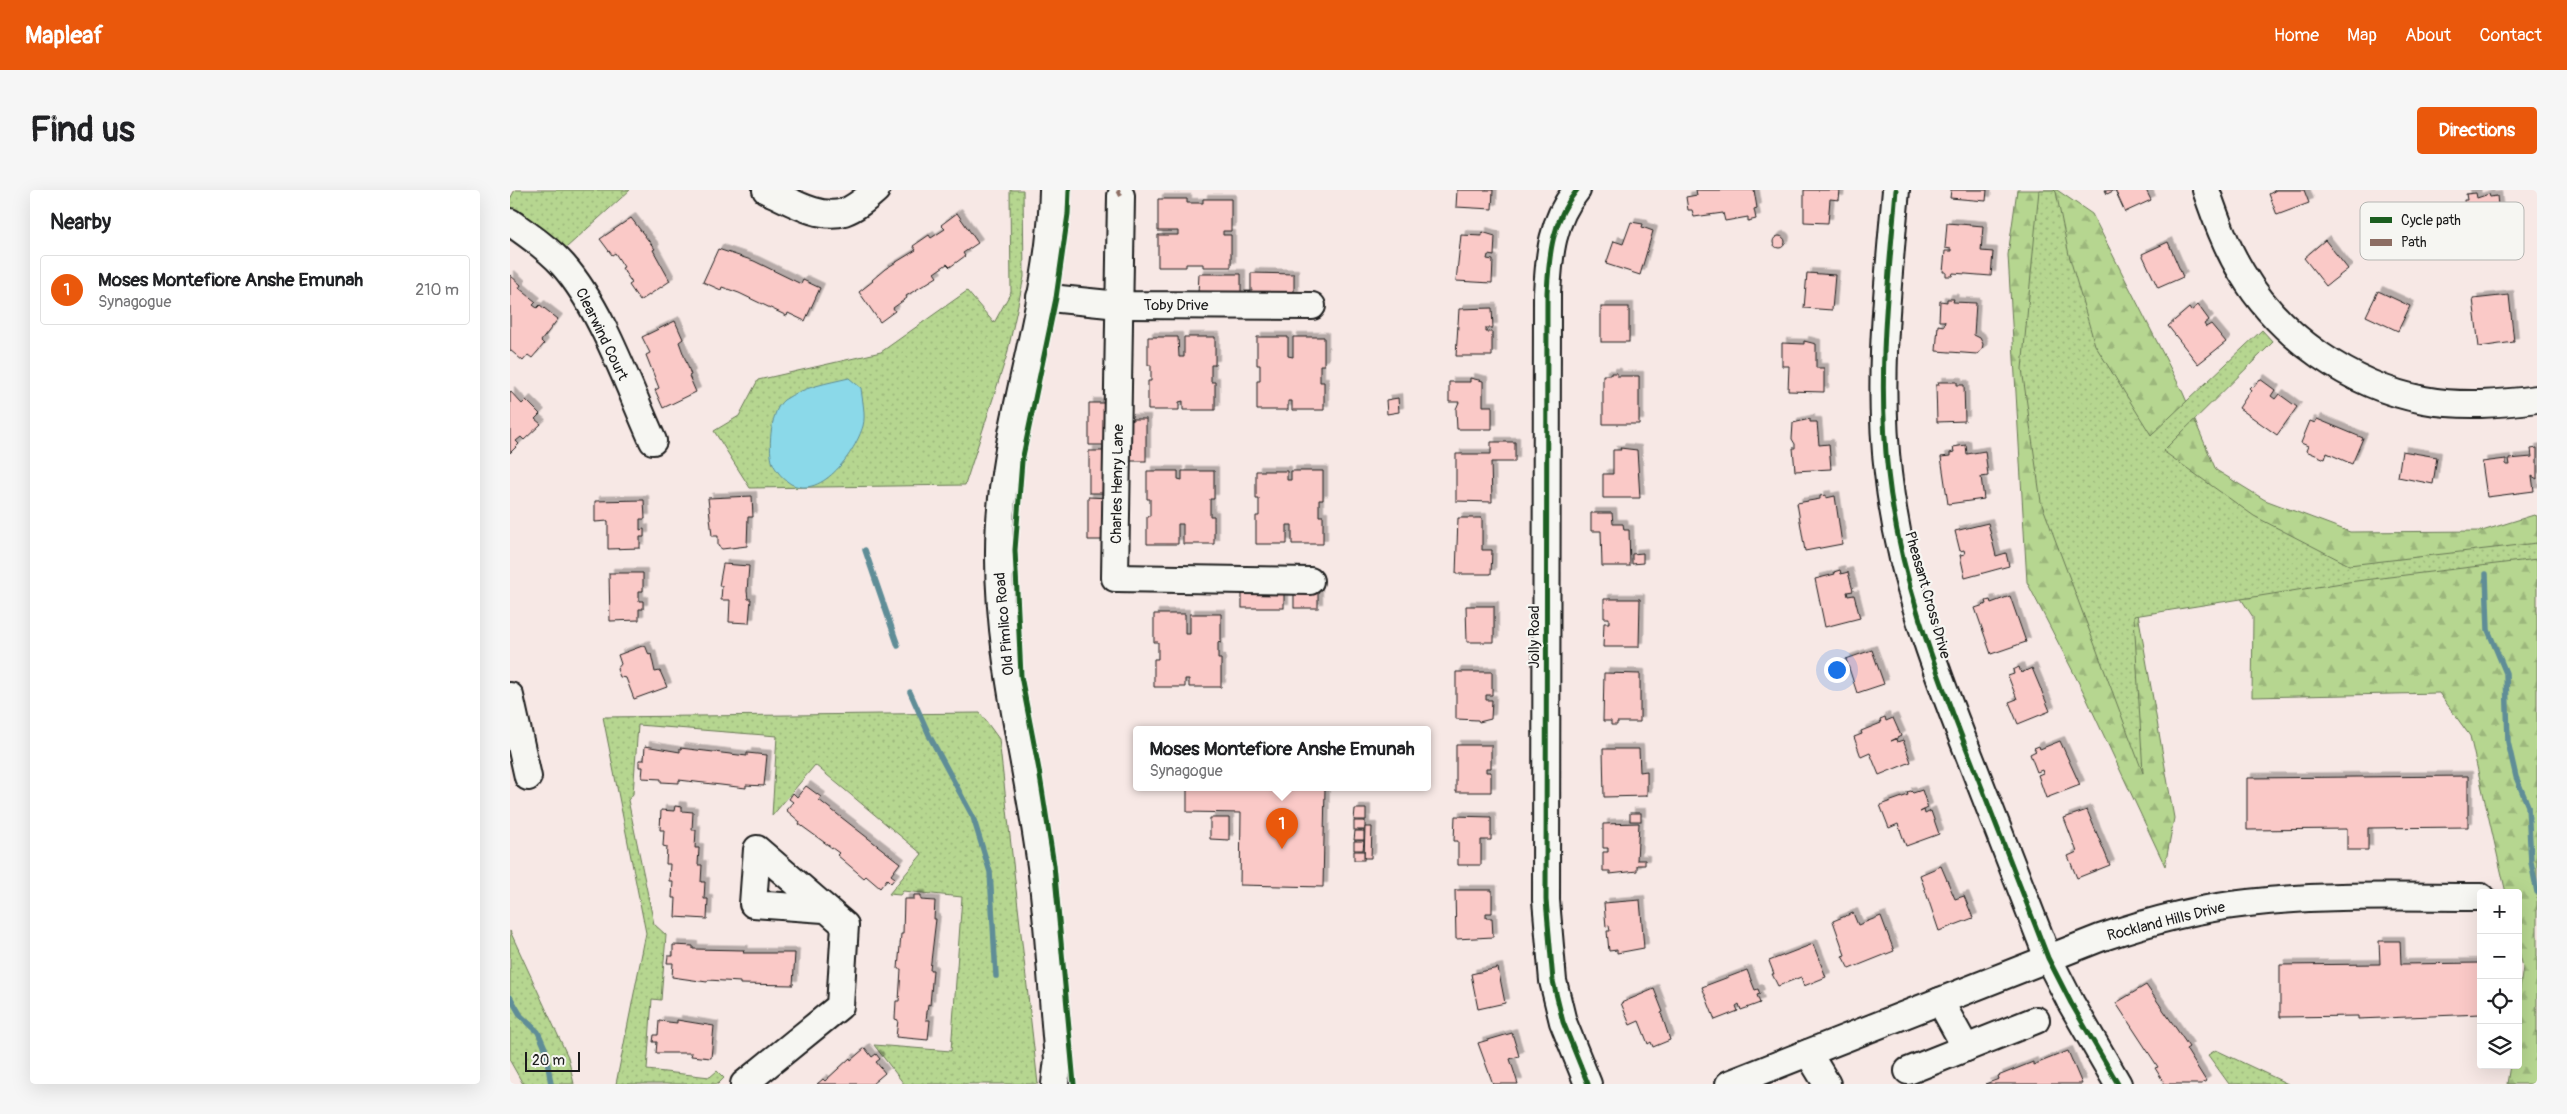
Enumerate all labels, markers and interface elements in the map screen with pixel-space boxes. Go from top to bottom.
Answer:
text: Mapleaf [25,21,103,50]
text: Home [2274,24,2319,47]
text: Map [2347,24,2377,47]
text: About [2405,24,2451,47]
text: Contact [2479,24,2542,47]
button: Directions [2417,107,2537,154]
text: Find us [30,108,135,152]
legend [2360,202,2524,260]
text: Nearby [50,209,111,236]
text: Cycle path [2401,212,2461,229]
text: Path [2401,234,2426,251]
text: Moses Montefiore Anshe Emunah [98,268,363,292]
text: 1 [64,280,70,300]
text: 210 m [415,280,459,300]
street label: Clearwind Court [571,285,633,384]
text: Synagogue [98,292,171,312]
street label: Toby Drive [1144,296,1209,315]
street label: Charles Henry Lane [1107,423,1128,544]
street label: Pheasant Cross Drive [1900,529,1955,662]
street label: Old Pimlico Road [991,571,1018,677]
street label: Jolly Road [1525,605,1544,669]
your location [1824,657,1850,683]
popup [1133,726,1431,791]
text: Moses Montefiore Anshe Emunah [1149,737,1415,761]
text: Synagogue [1149,761,1223,781]
pin: 1 [1266,808,1298,849]
map controls [2477,889,2522,1069]
button: + [2477,889,2522,934]
street label: Rockland Hills Drive [2105,897,2228,945]
button: − [2477,934,2522,979]
button: locate [2477,979,2522,1024]
button: layers [2477,1024,2522,1069]
scale bar [525,1049,580,1072]
text: 20 m [532,1052,565,1069]

